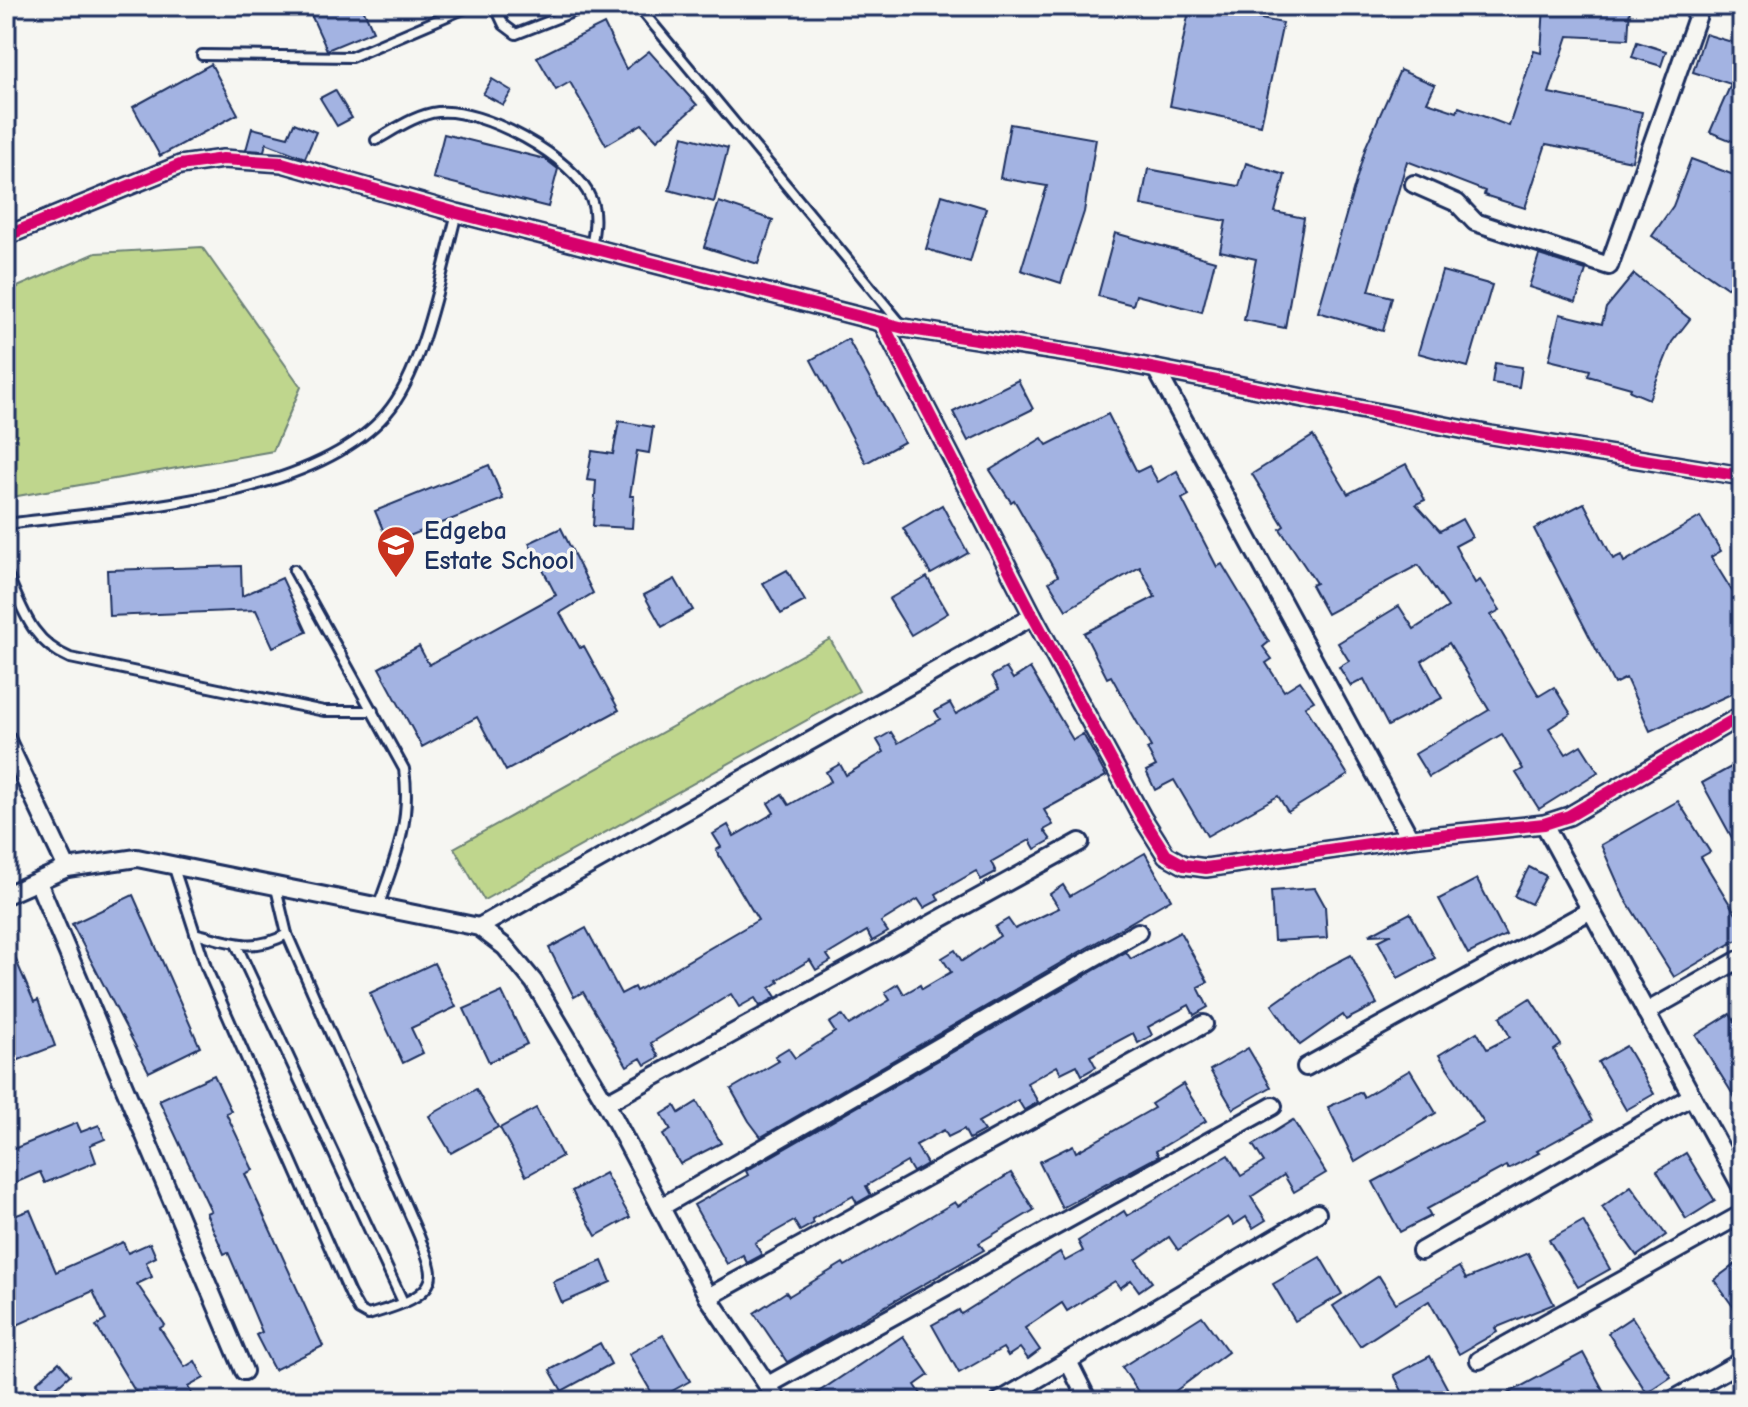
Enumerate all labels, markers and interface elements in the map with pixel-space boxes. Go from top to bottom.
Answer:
place label: Edgeba Estate School [424,516,575,576]
school or university icon: Edgeba Estate School [375,524,417,579]

